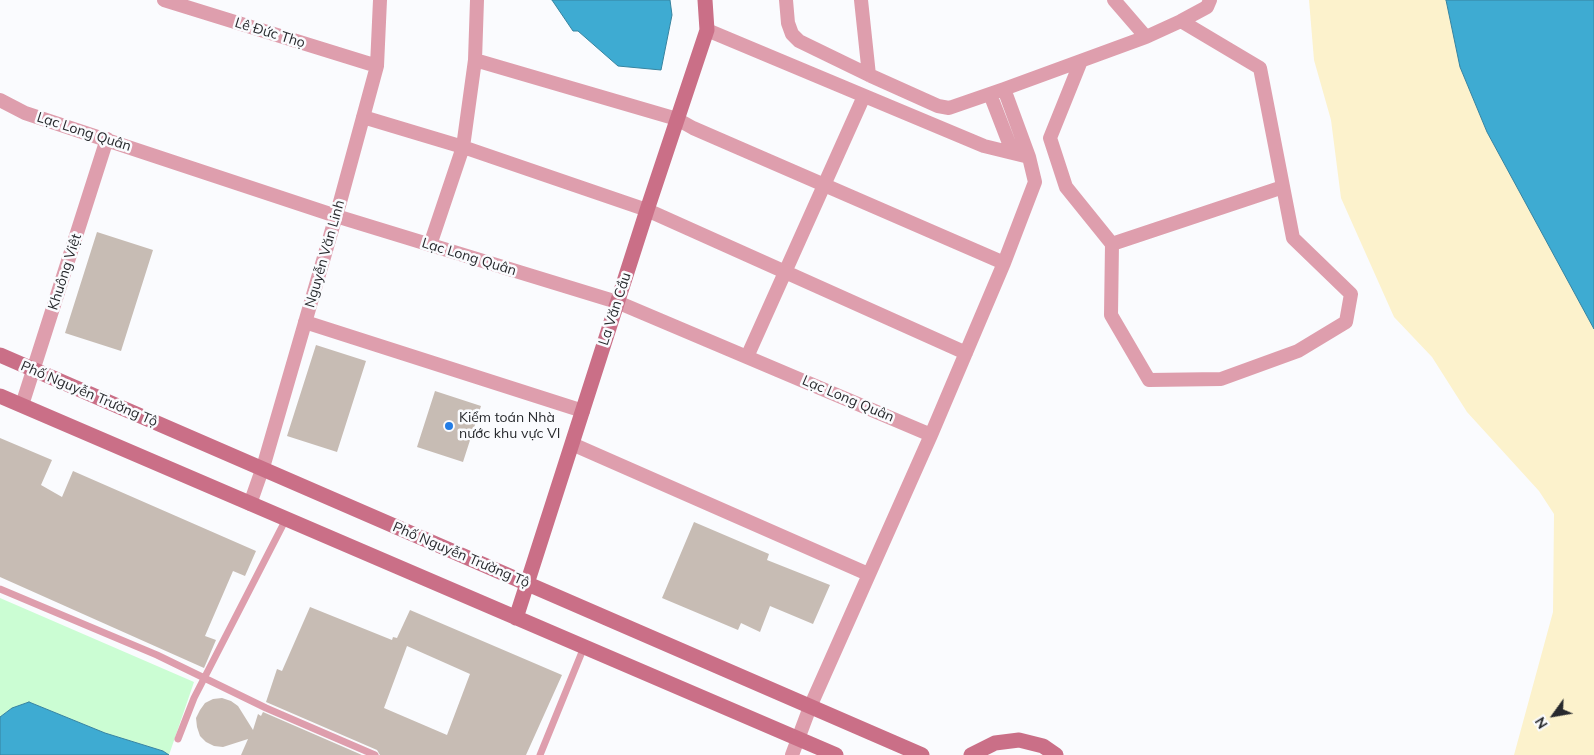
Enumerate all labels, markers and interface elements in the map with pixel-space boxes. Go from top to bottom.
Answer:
street label: Lê Đức Thọ [233,14,307,52]
street label: Lạc Long Quân [35,109,133,155]
street label: Nguyễn Văn Linh [302,198,348,310]
street label: Khuông Việt [45,232,85,312]
street label: Lạc Long Quân [420,235,518,279]
street label: La Văn Cầu [595,270,635,348]
street label: Phố Nguyễn Trường Tộ [18,358,160,430]
street label: Lạc Long Quân [800,372,896,426]
place label: Kiểm toán Nhà nước khu vực VI [459,410,560,442]
marker: Kiểm toán Nhà nước khu vực VI [443,420,455,432]
street label: Phố Nguyễn Trường Tộ [390,519,532,591]
north arrow [1529,690,1579,740]
text: N [1531,714,1552,732]

